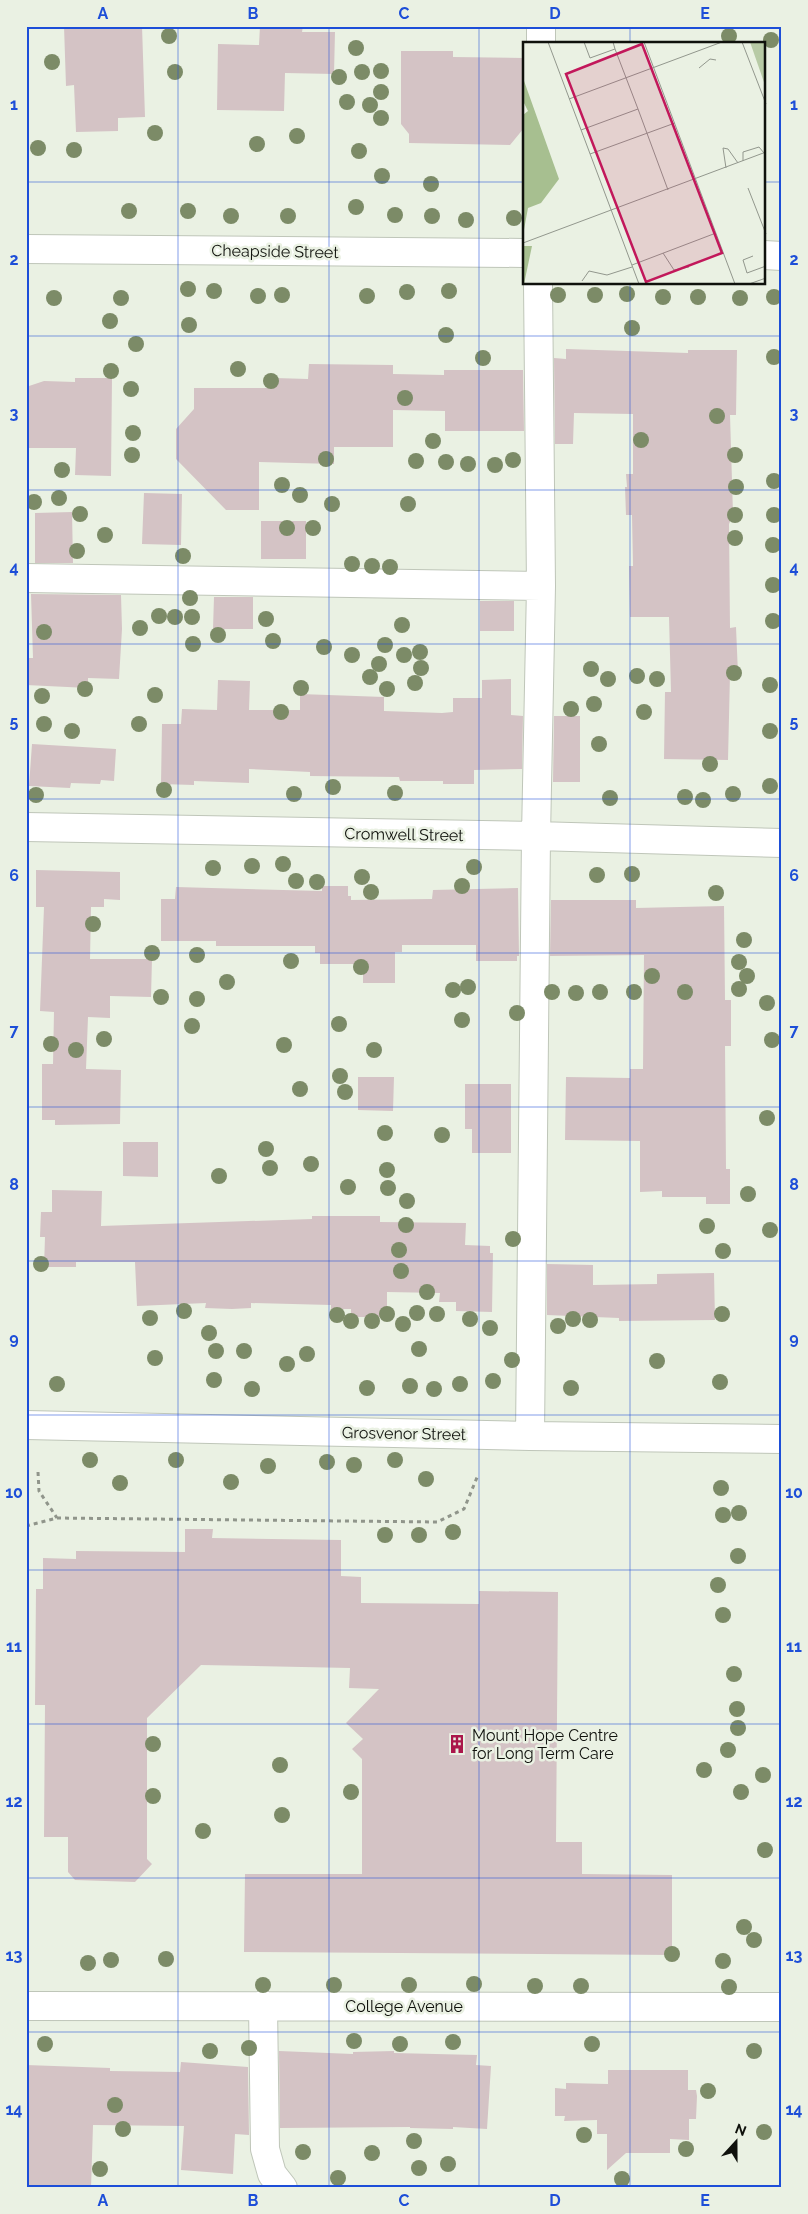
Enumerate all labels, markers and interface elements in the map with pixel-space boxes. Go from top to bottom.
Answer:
text: A [98,4,109,23]
text: B [248,4,259,23]
text: C [399,4,410,23]
text: D [549,4,561,23]
text: E [700,4,710,23]
inset map [523,42,766,285]
text: 1 [10,95,18,114]
text: 1 [790,95,798,114]
street label: Cheapside Street [211,241,339,262]
text: 2 [9,250,19,269]
text: 2 [789,250,799,269]
text: 3 [10,404,19,423]
text: 3 [790,404,799,423]
text: 4 [9,558,19,577]
text: 4 [789,558,799,577]
text: 5 [10,712,19,731]
text: 5 [790,712,799,731]
street label: Cromwell Street [344,824,464,845]
text: 6 [9,866,19,885]
text: 6 [789,866,799,885]
text: 7 [10,1021,19,1040]
text: 7 [790,1021,799,1040]
text: 8 [9,1175,19,1194]
text: 8 [789,1175,799,1194]
text: 9 [9,1329,19,1348]
text: 9 [789,1329,799,1348]
street label: Grosvenor Street [342,1423,467,1444]
text: 10 [5,1483,23,1502]
text: 10 [785,1483,803,1502]
text: 11 [6,1637,22,1656]
text: 11 [786,1637,802,1656]
place label: Mount Hope Centre for Long Term Care [472,1726,618,1763]
building icon: Mount Hope Centre for Long Term Care [446,1733,468,1755]
text: 12 [6,1792,22,1811]
text: 12 [786,1792,802,1811]
text: 13 [6,1946,22,1965]
text: 13 [786,1946,802,1965]
street label: College Avenue [345,1997,463,2016]
text: 14 [5,2100,23,2119]
text: 14 [785,2100,803,2119]
north arrow [710,2116,760,2166]
text: N [733,2120,749,2139]
text: A [98,2191,109,2210]
text: B [248,2191,259,2210]
text: C [399,2191,410,2210]
text: D [549,2191,561,2210]
text: E [700,2191,710,2210]

